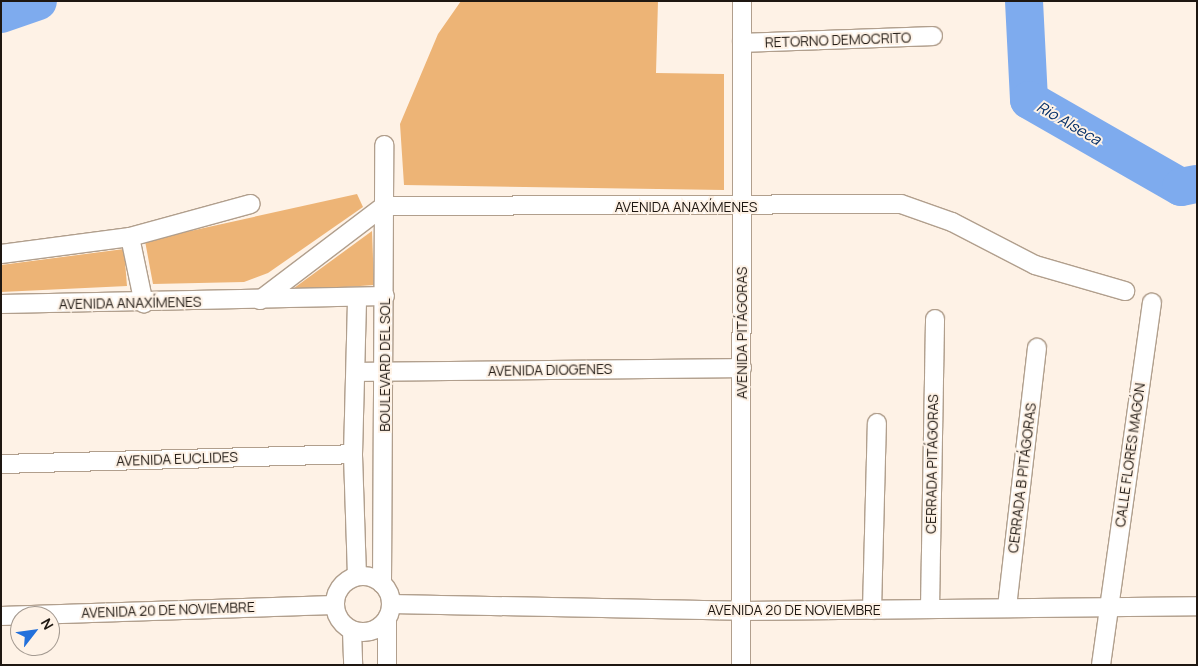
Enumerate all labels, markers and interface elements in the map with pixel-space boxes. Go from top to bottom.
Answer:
street label: RETORNO DEMOCRITO [765,29,911,51]
water label: Rio Alseca [1034,97,1104,149]
street label: AVENIDA ANAXÍMENES [615,199,757,215]
street label: AVENIDA PITÁGORAS [734,267,750,399]
street label: AVENIDA ANAXÍMENES [59,293,201,313]
street label: BOULEVARD DEL SOL [377,298,393,432]
street label: AVENIDA DIOGENES [488,361,612,379]
street label: CALLE FLORES MAGÓN [1112,382,1148,528]
street label: CERRADA PITÁGORAS [922,394,942,534]
street label: CERRADA B PITÁGORAS [1004,402,1040,554]
street label: AVENIDA EUCLIDES [116,448,238,470]
street label: AVENIDA 20 DE NOVIEMBRE [81,599,255,621]
street label: AVENIDA 20 DE NOVIEMBRE [707,602,881,618]
north arrow [10,606,60,656]
text: N [37,615,58,633]

